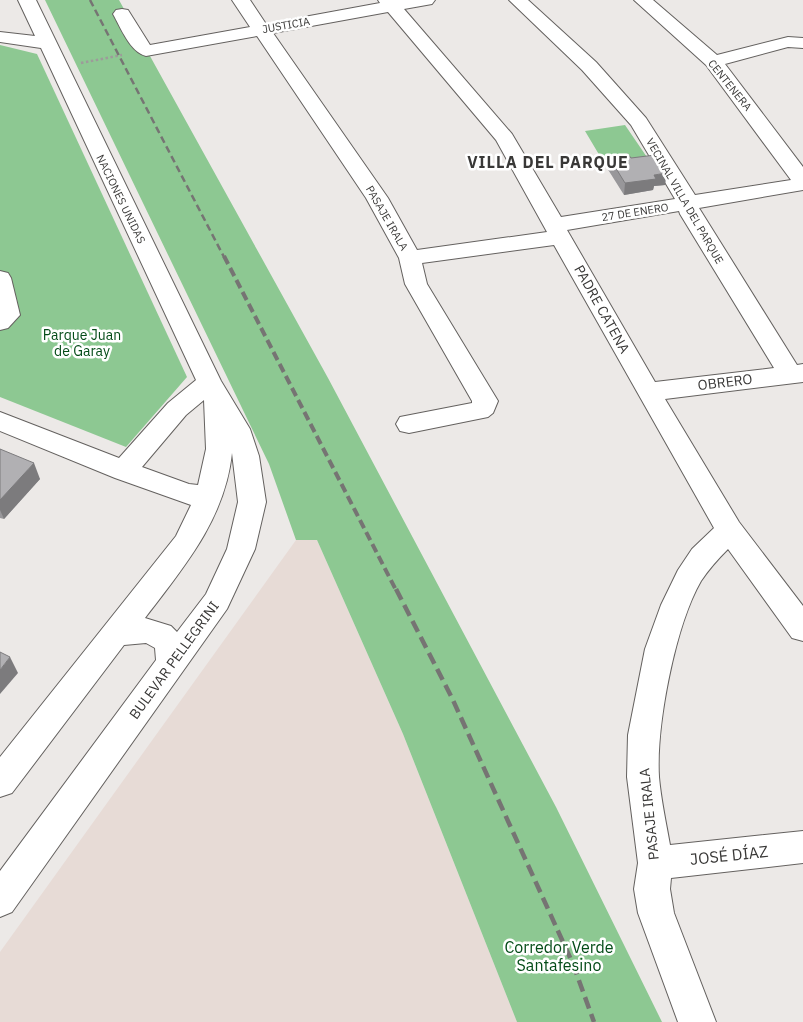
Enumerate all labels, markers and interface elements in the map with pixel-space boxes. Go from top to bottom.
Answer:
street label: JUSTICIA [261,14,311,36]
street label: CENTENERA [705,56,755,114]
street label: VECINAL VILLA DEL PARQUE [643,136,727,266]
street label: NACIONES UNIDAS [93,152,149,246]
district label: VILLA DEL PARQUE [467,152,629,172]
street label: PASAJE IRALA [363,183,411,253]
street label: 27 DE ENERO [601,200,670,224]
street label: PADRE CATENA [570,262,634,356]
park label: Parque Juan de Garay [43,326,121,360]
street label: OBRERO [697,370,753,394]
street label: BULEVAR PELLEGRINI [125,597,223,723]
street label: PASAJE IRALA [635,767,663,861]
street label: JOSÉ DÍAZ [689,840,769,869]
park label: Corredor Verde Santafesino [504,937,614,975]

